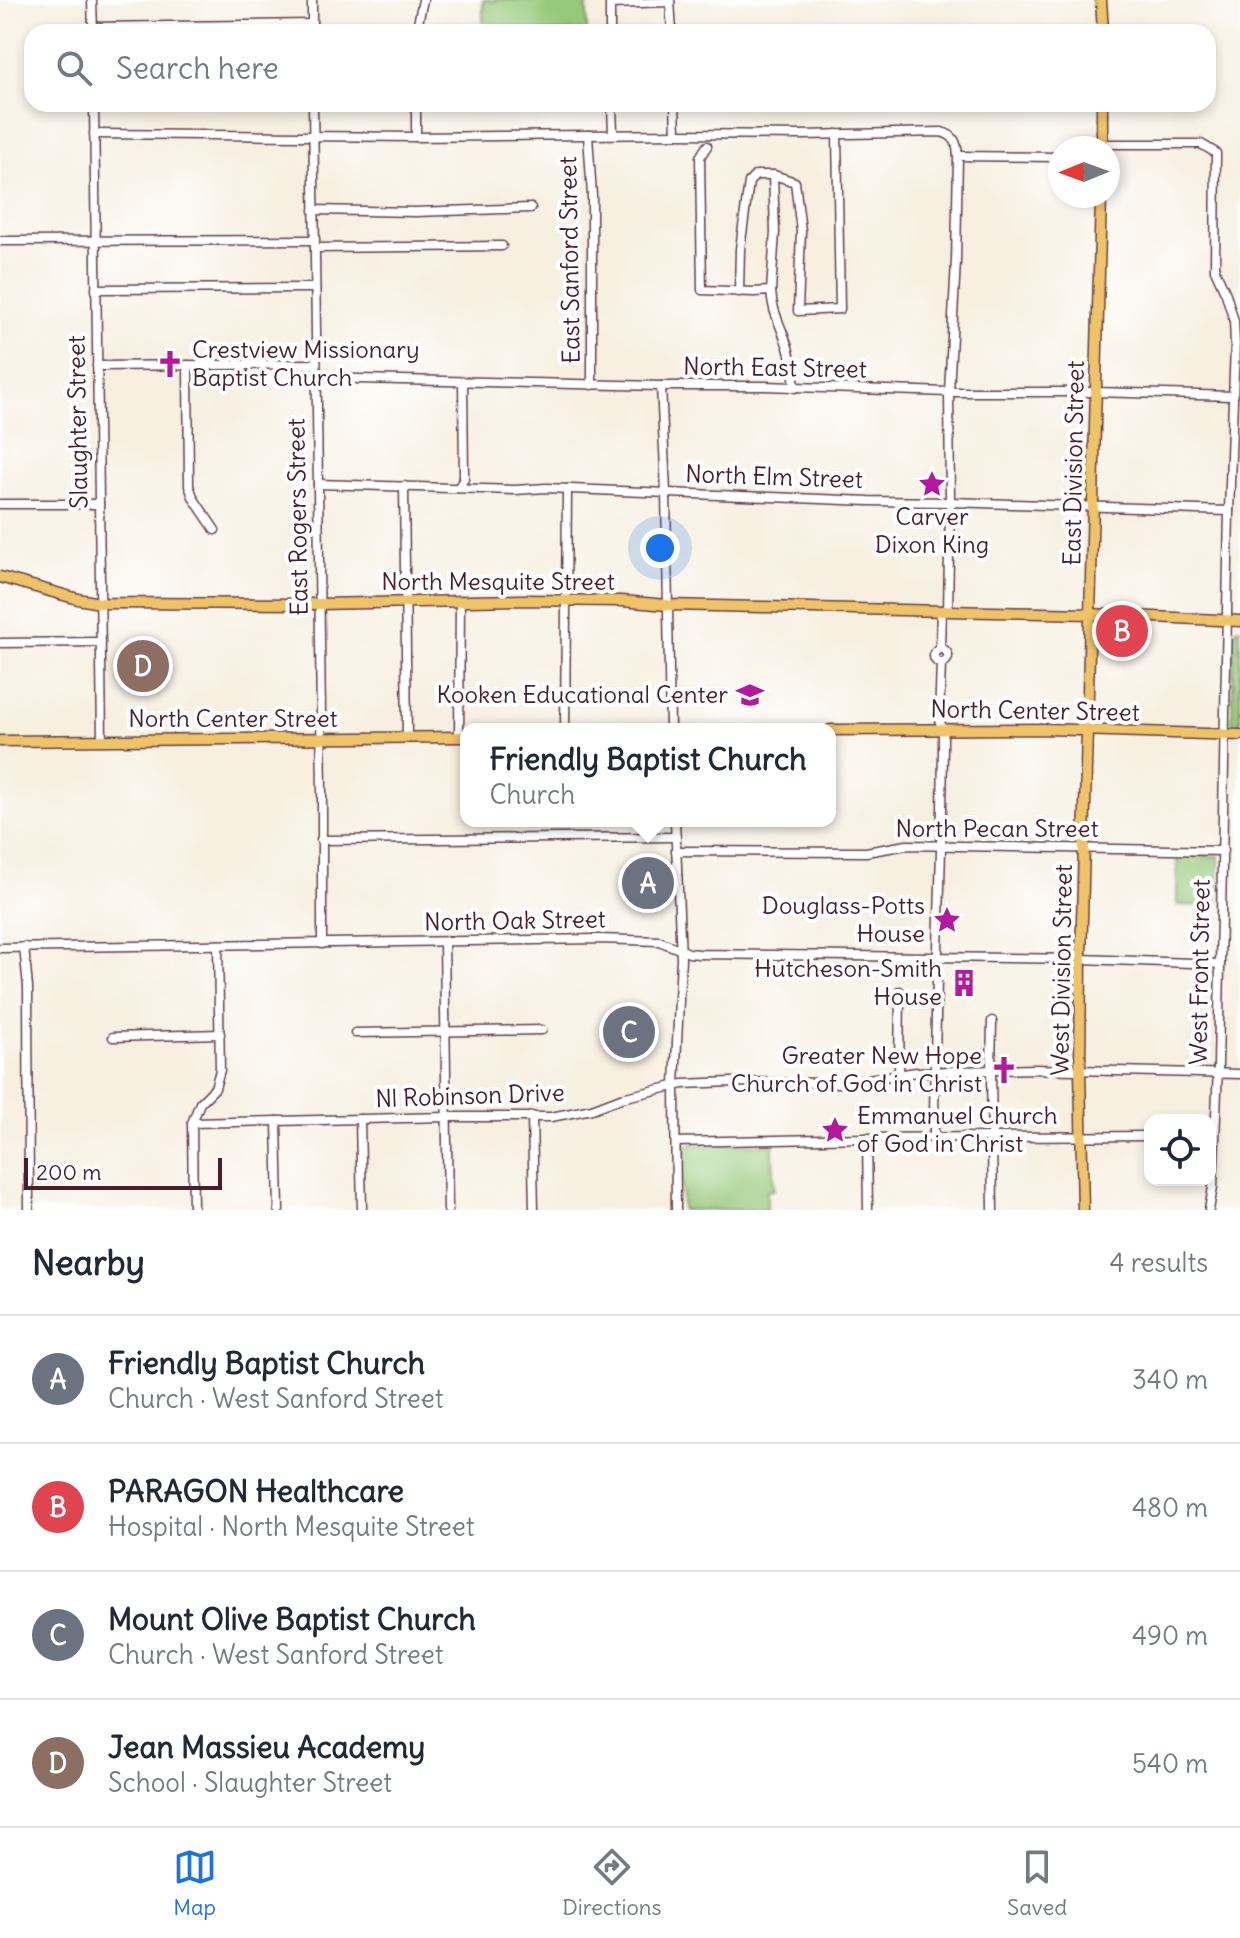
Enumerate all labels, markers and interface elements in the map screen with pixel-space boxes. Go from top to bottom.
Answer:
search box [24,24,1216,112]
icon: search [52,46,96,90]
text: Search here [116,49,279,87]
north arrow [1048,136,1120,208]
street label: East Sanford Street [552,156,586,364]
place label: Crestview Missionary Baptist Church [192,334,420,392]
street label: Slaughter Street [60,335,94,509]
church icon: Crestview Missionary Baptist Church [155,349,185,379]
street label: North East Street [683,350,867,384]
street label: East Division Street [1056,360,1090,566]
street label: East Rogers Street [280,418,314,616]
street label: North Elm Street [685,458,863,494]
place icon: Carver Dixon King [917,469,947,499]
place label: Carver Dixon King [875,501,989,559]
your location [640,528,680,568]
street label: North Mesquite Street [381,566,615,596]
pin: B [1096,601,1148,661]
pin: D [117,636,169,696]
place label: Kooken Educational Center [436,679,728,709]
school or university icon: Kooken Educational Center [735,680,765,710]
street label: North Center Street [930,693,1140,727]
street label: North Center Street [128,703,338,733]
popup [460,723,836,827]
text: Friendly Baptist Church [489,740,807,778]
text: Church [489,778,575,811]
street label: North Pecan Street [895,813,1099,843]
pin: A [622,853,674,913]
street label: West Division Street [1044,864,1078,1076]
street label: West Front Street [1182,879,1216,1065]
place label: Douglass-Potts House [762,890,925,948]
street label: North Oak Street [424,903,606,937]
place icon: Douglass-Potts House [932,905,962,935]
place label: Hutcheson-Smith House [754,953,942,1011]
building icon: Hutcheson-Smith House [949,968,979,998]
pin: C [603,1002,655,1062]
place label: Greater New Hope Church of God in Christ [731,1040,982,1098]
church icon: Greater New Hope Church of God in Christ [989,1055,1019,1085]
street label: Nl Robinson Drive [375,1077,565,1113]
place label: Emmanuel Church of God in Christ [857,1100,1058,1158]
map controls [1144,1114,1216,1186]
button: locate [1144,1114,1216,1186]
place icon: Emmanuel Church of God in Christ [820,1115,850,1145]
scale bar [24,1154,222,1190]
text: 200 m [36,1158,102,1186]
text: Nearby [32,1241,145,1284]
text: 4 results [1110,1246,1208,1279]
text: Friendly Baptist Church [108,1344,425,1382]
text: A [50,1363,66,1396]
text: 340 m [1132,1363,1208,1396]
text: Church · West Sanford Street [108,1382,444,1415]
text: PARAGON Healthcare [108,1472,404,1510]
text: B [49,1491,67,1524]
text: 480 m [1132,1491,1208,1524]
text: Hospital · North Mesquite Street [108,1510,474,1543]
text: Mount Olive Baptist Church [108,1600,476,1638]
text: C [49,1619,67,1652]
text: 490 m [1132,1619,1208,1652]
text: Church · West Sanford Street [108,1638,444,1671]
text: Jean Massieu Academy [108,1728,425,1766]
text: D [49,1747,67,1780]
text: 540 m [1132,1747,1208,1780]
text: School · Slaughter Street [108,1766,392,1799]
tab: Map [173,1845,217,1921]
tab: Directions [562,1845,662,1921]
tab: Saved [1007,1845,1067,1921]

